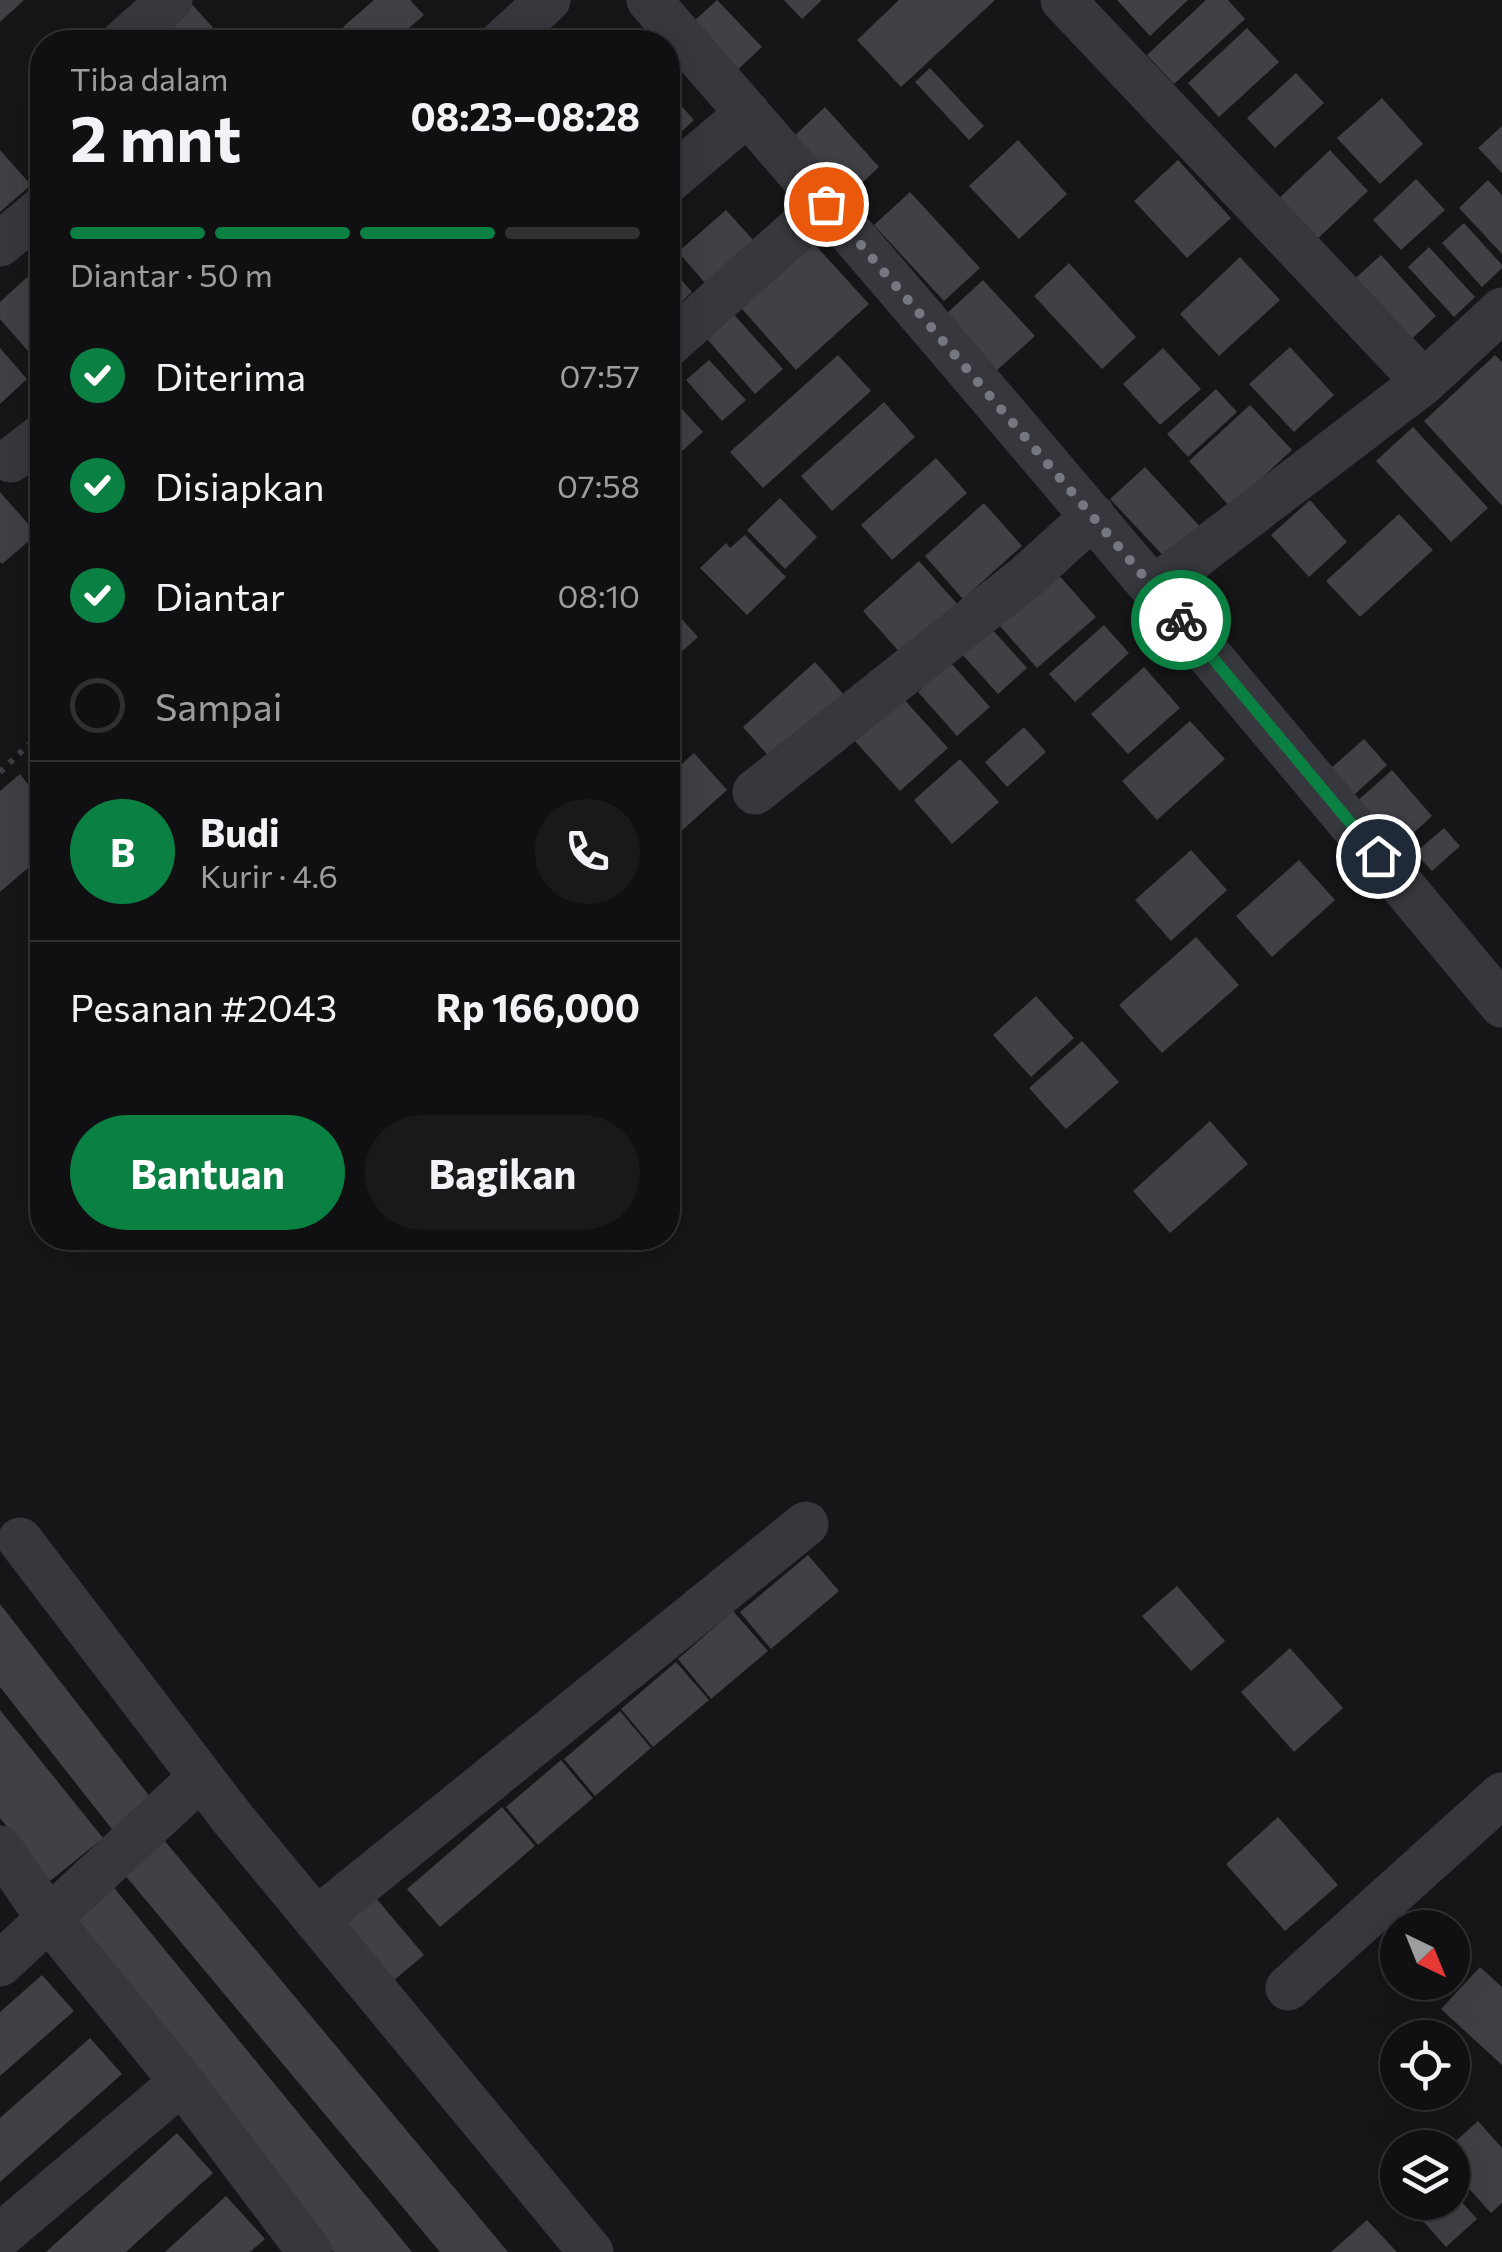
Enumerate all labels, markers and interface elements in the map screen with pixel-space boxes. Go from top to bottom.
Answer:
text: Tiba dalam [70,58,229,98]
text: 08:23–08:28 [410,92,640,139]
text: 2 mnt [70,96,241,175]
pin [784,162,869,247]
icon: bag [799,177,854,232]
text: Diantar · 50 m [70,254,273,294]
icon: check [70,348,125,403]
text: Diterima [155,352,306,399]
text: 07:57 [560,355,640,395]
icon: check [70,458,125,513]
text: Disiapkan [155,462,324,509]
text: 07:58 [557,465,640,505]
icon: check [70,568,125,623]
courier [1131,570,1231,670]
text: Diantar [155,572,285,619]
text: 08:10 [558,575,640,615]
icon: bike [1154,593,1209,648]
text: Sampai [155,682,282,729]
button: phone [535,799,640,904]
text: Budi [200,808,280,855]
pin [1336,814,1421,899]
text: B [110,828,135,875]
icon: home [1351,829,1406,884]
text: Kurir · 4.6 [200,855,338,895]
text: Pesanan #2043 [70,983,337,1030]
text: Rp 166,000 [436,983,640,1030]
button: Bantuan [70,1115,345,1230]
button: Bagikan [365,1115,640,1230]
north arrow [1380,1910,1470,2000]
map controls [1380,1910,1470,2220]
button: locate [1380,2020,1470,2110]
button: layers [1380,2130,1470,2220]

